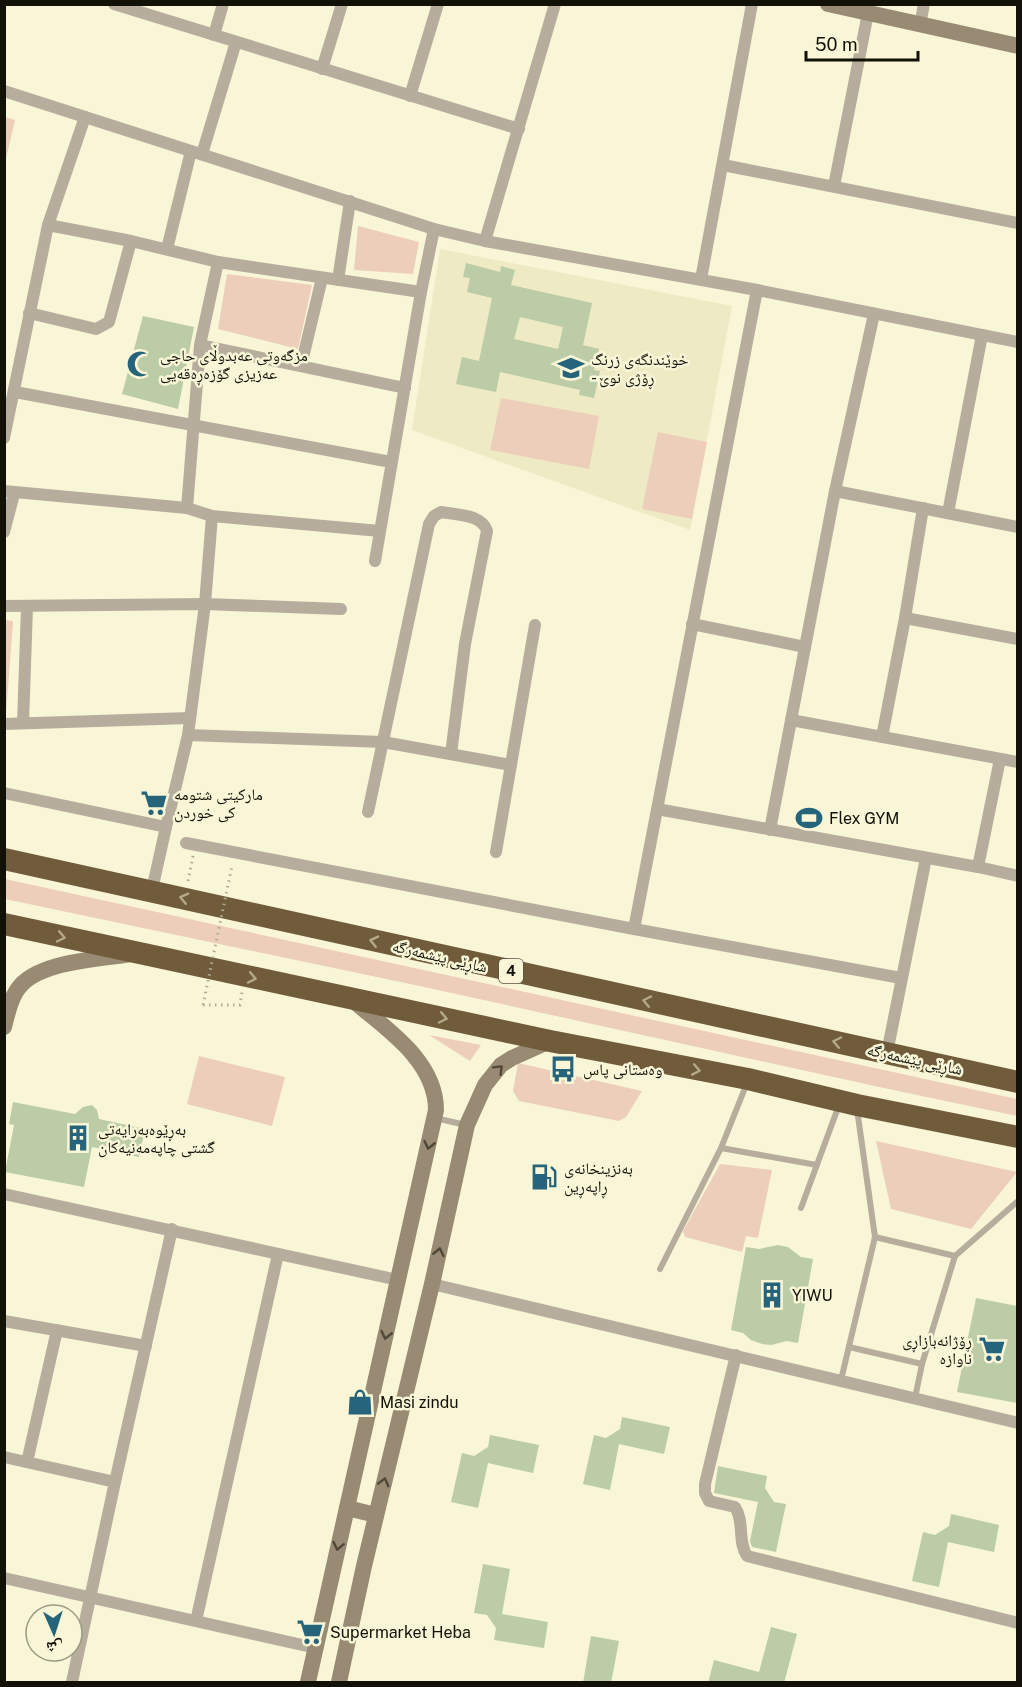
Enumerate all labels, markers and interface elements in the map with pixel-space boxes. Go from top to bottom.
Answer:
scale bar [806,24,918,62]
text: 50 m [815,34,858,55]
place label: مزگەوتی عەبدوڵای حاجی عەزیزی گۆزەڕەقەیی [160,344,308,386]
mosque icon: مزگەوتی عەبدوڵای حاجی عەزیزی گۆزەڕەقەیی [125,349,155,379]
place label: خوێندنگەی زرنگ - ڕۆژی نوێ [591,350,688,390]
school or university icon: خوێندنگەی زرنگ - ڕۆژی نوێ [556,353,586,383]
place label: مارکیتی شتومه کی خوردن [174,785,263,823]
supermarket icon: مارکیتی شتومه کی خوردن [139,788,169,818]
sports icon: Flex GYM [794,803,824,833]
place label: Flex GYM [829,809,899,828]
one-way arrow [179,892,189,905]
one-way arrow [56,930,66,943]
one-way arrow [369,935,379,948]
street label: شاڕێی پێشمەرگە [390,936,489,980]
road number: 4 [499,959,523,983]
one-way arrow [247,970,257,983]
one-way arrow [642,995,652,1008]
one-way arrow [438,1010,448,1023]
one-way arrow [833,1036,843,1049]
street label: شاڕێی پێشمەرگە [865,1040,964,1082]
bus stop icon: وەستانی پاس [548,1054,578,1084]
place label: وەستانی پاس [583,1060,662,1080]
one-way arrow [690,1062,700,1075]
one-way arrow [491,1065,502,1076]
place label: بەڕێوەبەرایەتی گشتی چاپەمەنیەکان [98,1120,215,1158]
building icon: بەڕێوەبەرایەتی گشتی چاپەمەنیەکان [63,1123,93,1153]
one-way arrow [423,1140,436,1150]
place label: بەنزینخانەی ڕاپەڕین [564,1159,633,1199]
fuel station icon: بەنزینخانەی ڕاپەڕین [529,1162,559,1192]
one-way arrow [432,1247,445,1257]
building icon: YIWU [757,1280,787,1310]
place label: YIWU [792,1286,833,1305]
one-way arrow [380,1330,393,1340]
place label: ڕۆژانەبازاڕی ناوازە [902,1331,972,1368]
supermarket icon: ڕۆژانەبازاڕی ناوازە [977,1334,1007,1364]
shop icon: Masi zindu [345,1387,375,1417]
place label: Masi zindu [380,1393,459,1412]
one-way arrow [376,1477,389,1487]
one-way arrow [332,1541,345,1551]
north arrow [24,1603,84,1663]
supermarket icon: Supermarket Heba [295,1617,325,1647]
place label: Supermarket Heba [330,1623,471,1642]
text: ش [46,1638,64,1657]

